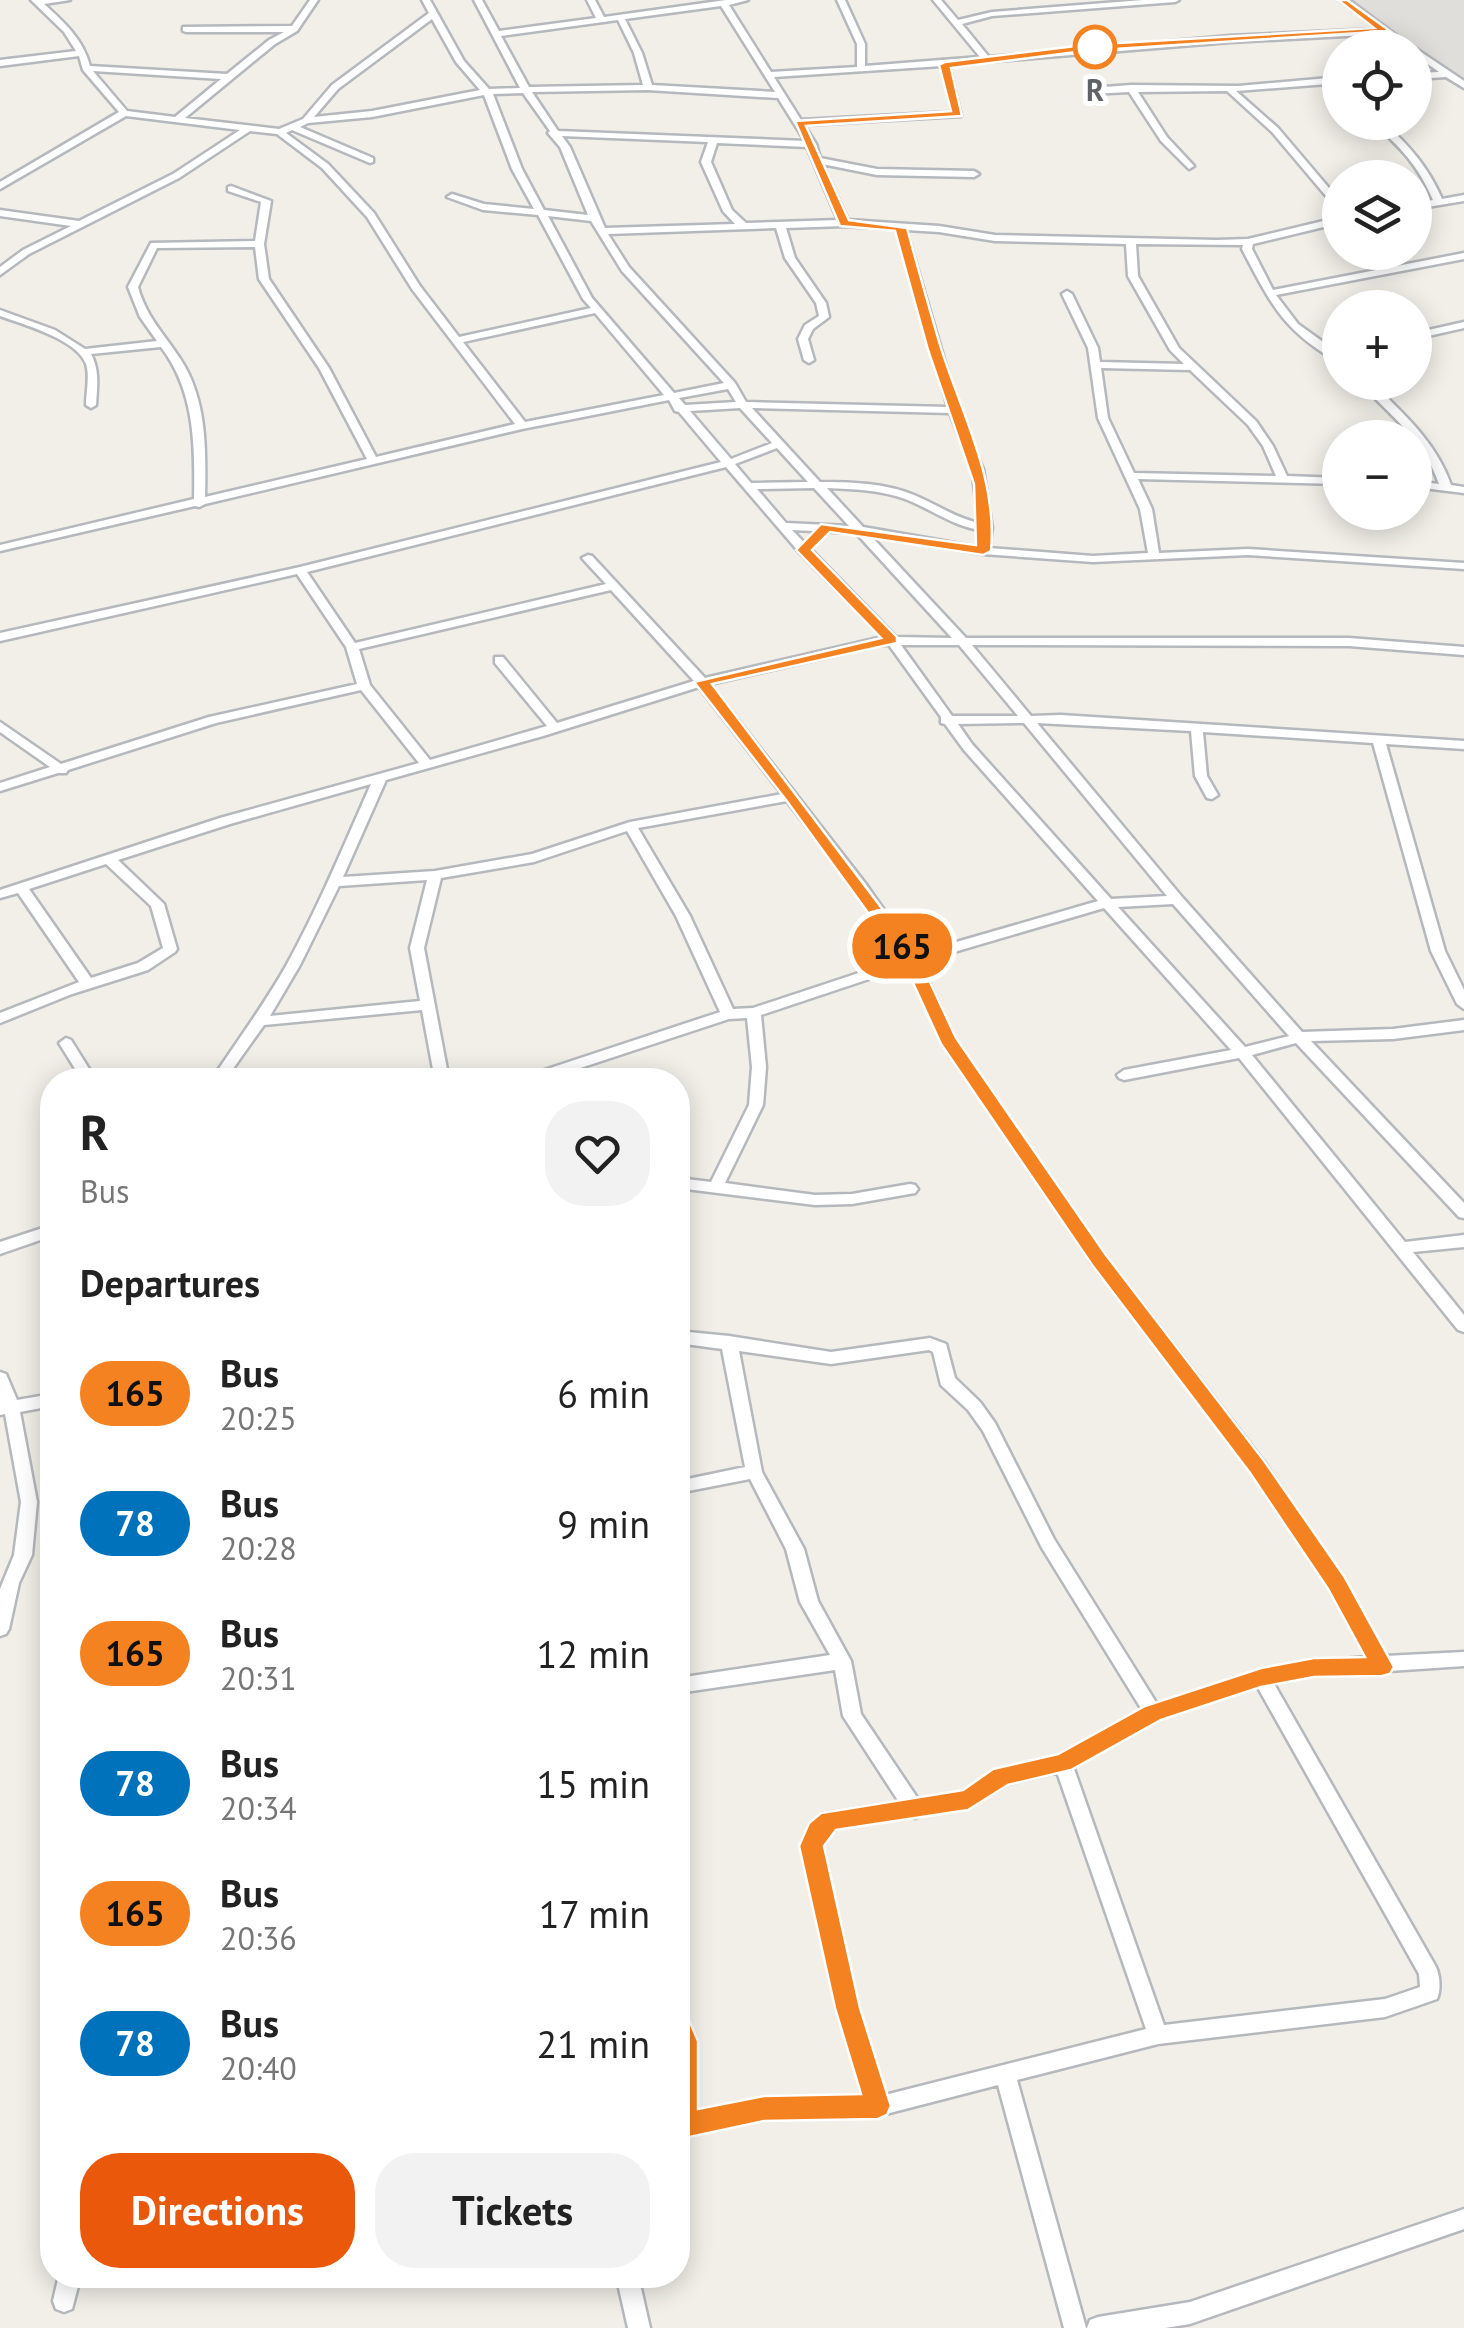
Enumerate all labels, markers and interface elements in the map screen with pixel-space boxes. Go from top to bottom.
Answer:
marker: R [1074,26,1116,68]
map controls [1322,30,1432,530]
button: locate [1322,30,1432,140]
place label: R [1086,70,1104,109]
button: layers [1322,160,1432,270]
button: + [1322,290,1432,400]
button: − [1322,420,1432,530]
line badge: 165 [844,914,960,978]
text: 165 [872,923,932,969]
text: R [80,1101,109,1163]
button: heart [545,1101,650,1206]
text: Bus [80,1170,129,1212]
text: Departures [80,1258,260,1307]
text: Bus [220,1348,279,1397]
text: 6 min [557,1369,650,1418]
text: 165 [105,1370,165,1416]
text: 20:25 [220,1397,297,1439]
text: Bus [220,1478,279,1527]
text: 9 min [557,1499,650,1548]
text: 78 [115,1500,155,1546]
text: 20:28 [220,1527,297,1569]
text: Bus [220,1608,279,1657]
text: 12 min [537,1629,650,1678]
text: 165 [105,1630,165,1676]
text: 20:31 [220,1657,297,1699]
text: Bus [220,1738,279,1787]
text: 15 min [537,1759,650,1808]
text: 78 [115,1760,155,1806]
text: 20:34 [220,1787,297,1829]
text: Bus [220,1868,279,1917]
text: 17 min [539,1889,650,1938]
text: 165 [105,1890,165,1936]
text: 20:36 [220,1917,297,1959]
text: Bus [220,1998,279,2047]
text: 21 min [537,2019,650,2068]
text: 78 [115,2020,155,2066]
text: 20:40 [220,2047,297,2089]
button: Directions [80,2153,355,2268]
button: Tickets [375,2153,650,2268]

